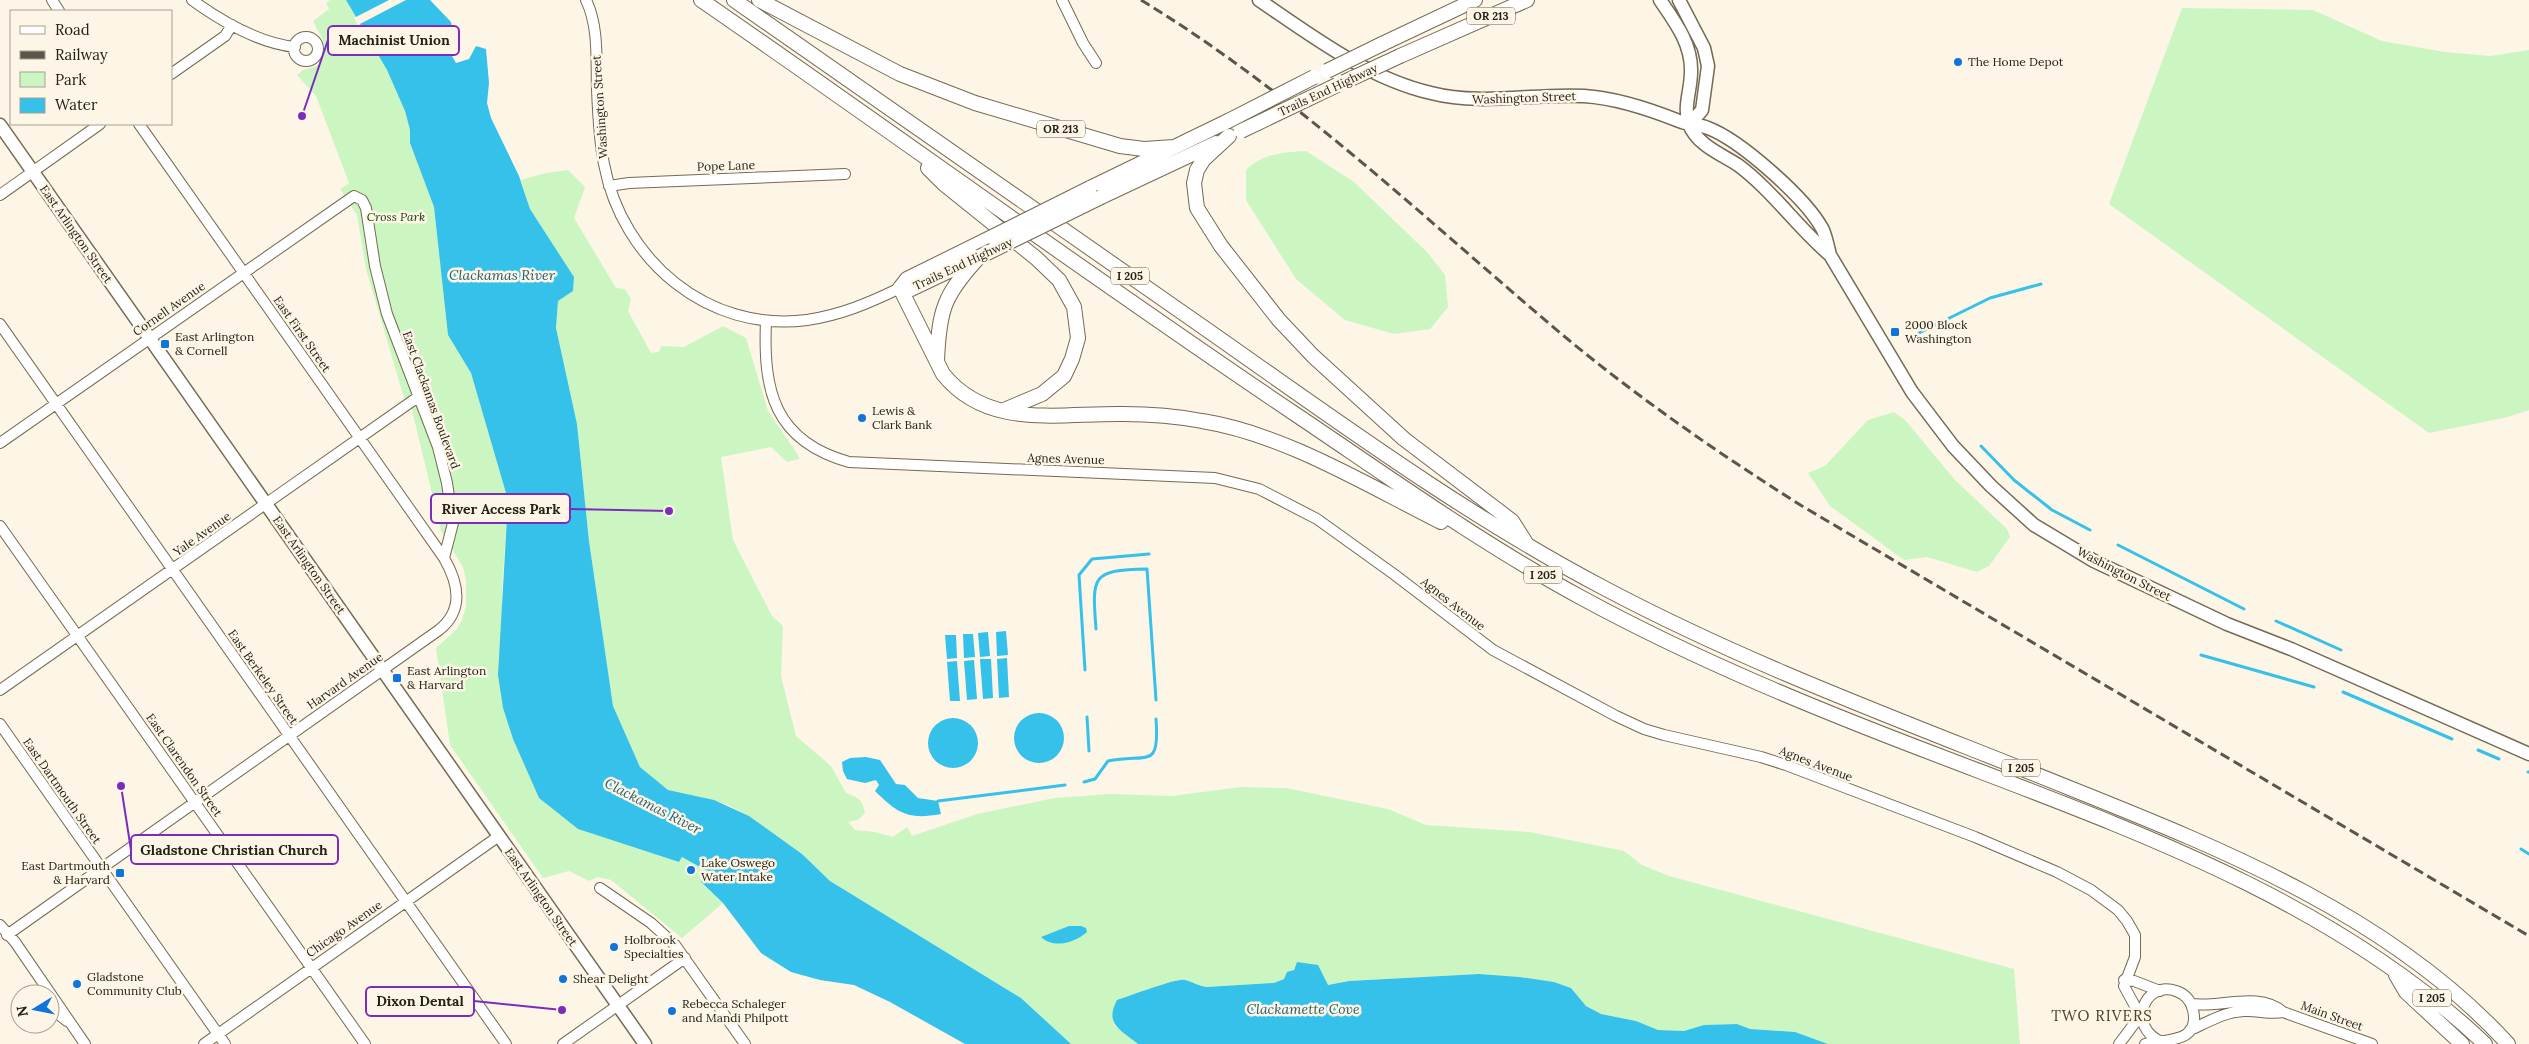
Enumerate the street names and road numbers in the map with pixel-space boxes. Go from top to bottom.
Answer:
road number: OR 213 [1467,8,1515,24]
street label: Washington Street [588,54,611,159]
street label: Trails End Highway [1276,60,1380,119]
street label: Washington Street [1472,88,1576,107]
road number: OR 213 [1037,120,1085,138]
street label: Pope Lane [697,157,756,174]
street label: East Arlington Street [37,182,116,286]
street label: Trails End Highway [911,234,1015,293]
road number: I 205 [1111,268,1149,284]
street label: Cornell Avenue [130,278,208,339]
street label: East First Street [271,293,334,375]
street label: East Clackamas Boulevard [400,329,463,471]
street label: Agnes Avenue [1026,450,1105,467]
street label: Yale Avenue [169,508,234,559]
street label: East Arlington Street [270,513,349,617]
street label: Washington Street [2075,543,2174,604]
road number: I 205 [1524,566,1562,584]
street label: Agnes Avenue [1417,573,1489,634]
street label: East Berkeley Street [225,626,302,727]
street label: Harvard Avenue [304,649,386,712]
street label: East Clarendon Street [143,710,226,819]
street label: East Dartmouth Street [20,735,105,847]
street label: Agnes Avenue [1776,742,1855,785]
road number: I 205 [2002,760,2040,776]
street label: East Arlington Street [502,845,581,949]
street label: Chicago Avenue [303,897,385,960]
road number: I 205 [2413,990,2451,1006]
street label: Main Street [2299,997,2366,1034]

